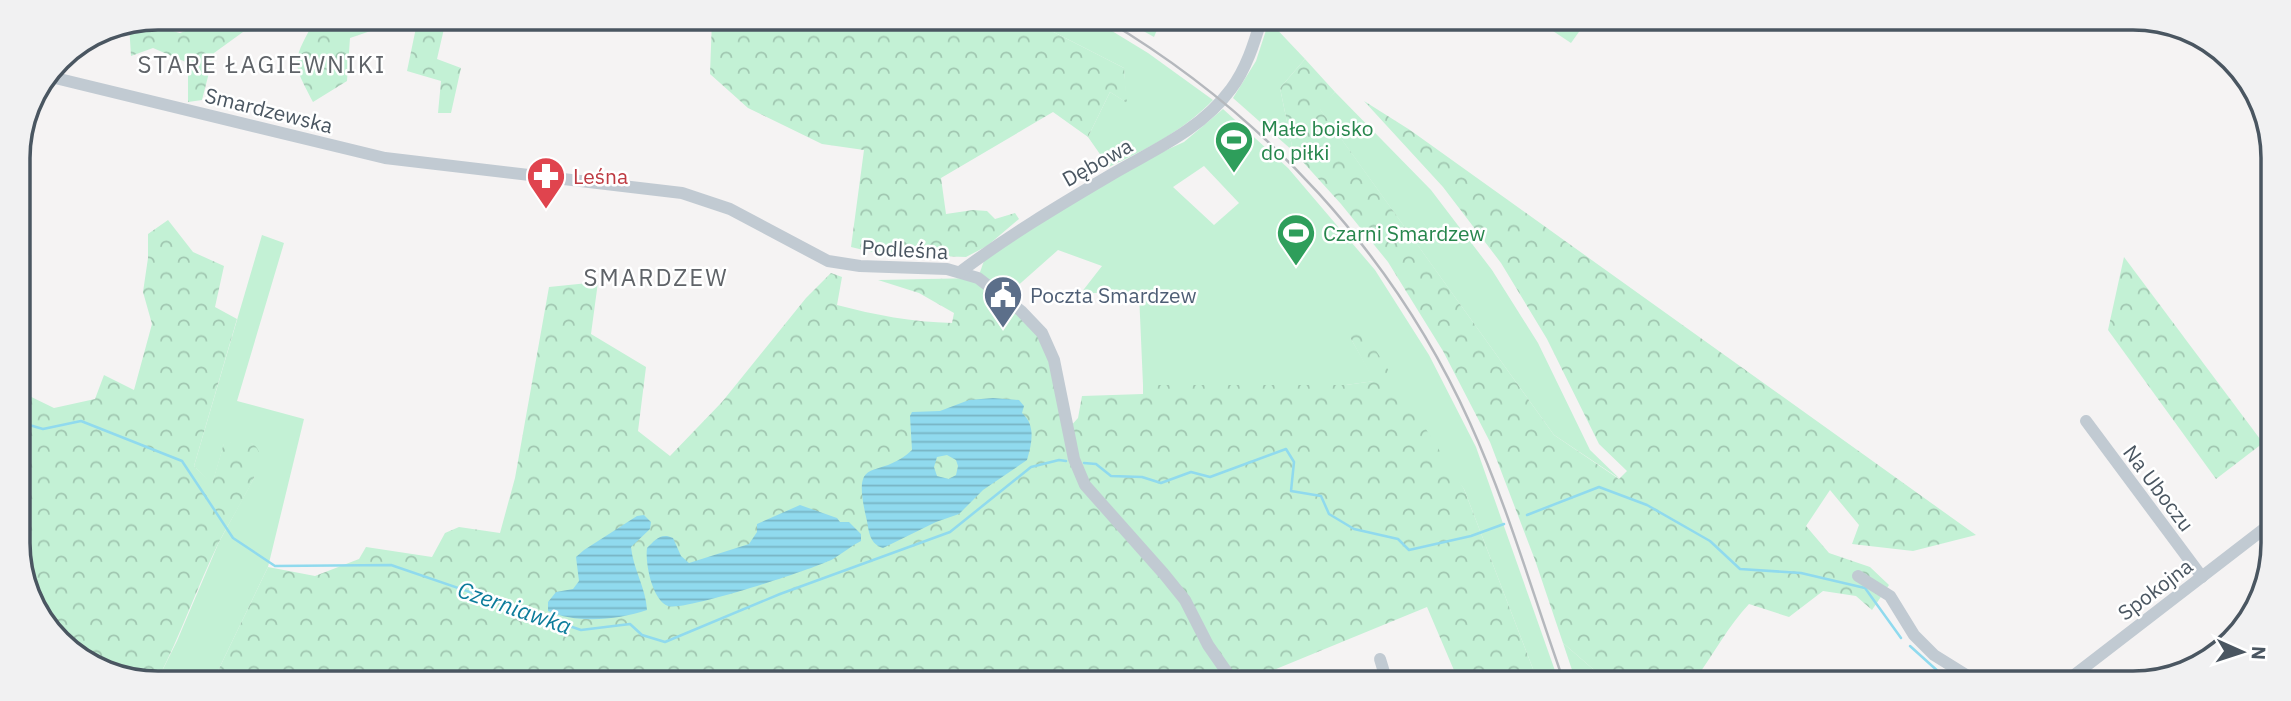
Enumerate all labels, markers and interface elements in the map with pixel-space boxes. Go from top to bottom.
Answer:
district label: STARE ŁAGIEWNIKI [138,48,386,80]
street label: Smardzewska [202,81,336,139]
place label: Małe boisko do piłki [1261,114,1373,166]
sports icon: Małe boisko do piłki [1213,119,1255,174]
street label: Dębowa [1057,131,1137,193]
pharmacy icon: Leśna [525,155,567,210]
place label: Leśna [573,162,628,190]
sports icon: Czarni Smardzew [1275,212,1317,267]
place label: Czarni Smardzew [1323,219,1485,247]
street label: Podleśna [861,233,949,265]
district label: SMARDZEW [583,261,729,293]
public building icon: Poczta Smardzew [982,274,1024,329]
place label: Poczta Smardzew [1030,281,1197,309]
street label: Na Uboczu [2117,439,2201,537]
street label: Spokojna [2112,552,2198,626]
water label: Czerniawka [454,574,576,640]
north arrow [2207,617,2277,687]
text: N [2247,645,2271,660]

